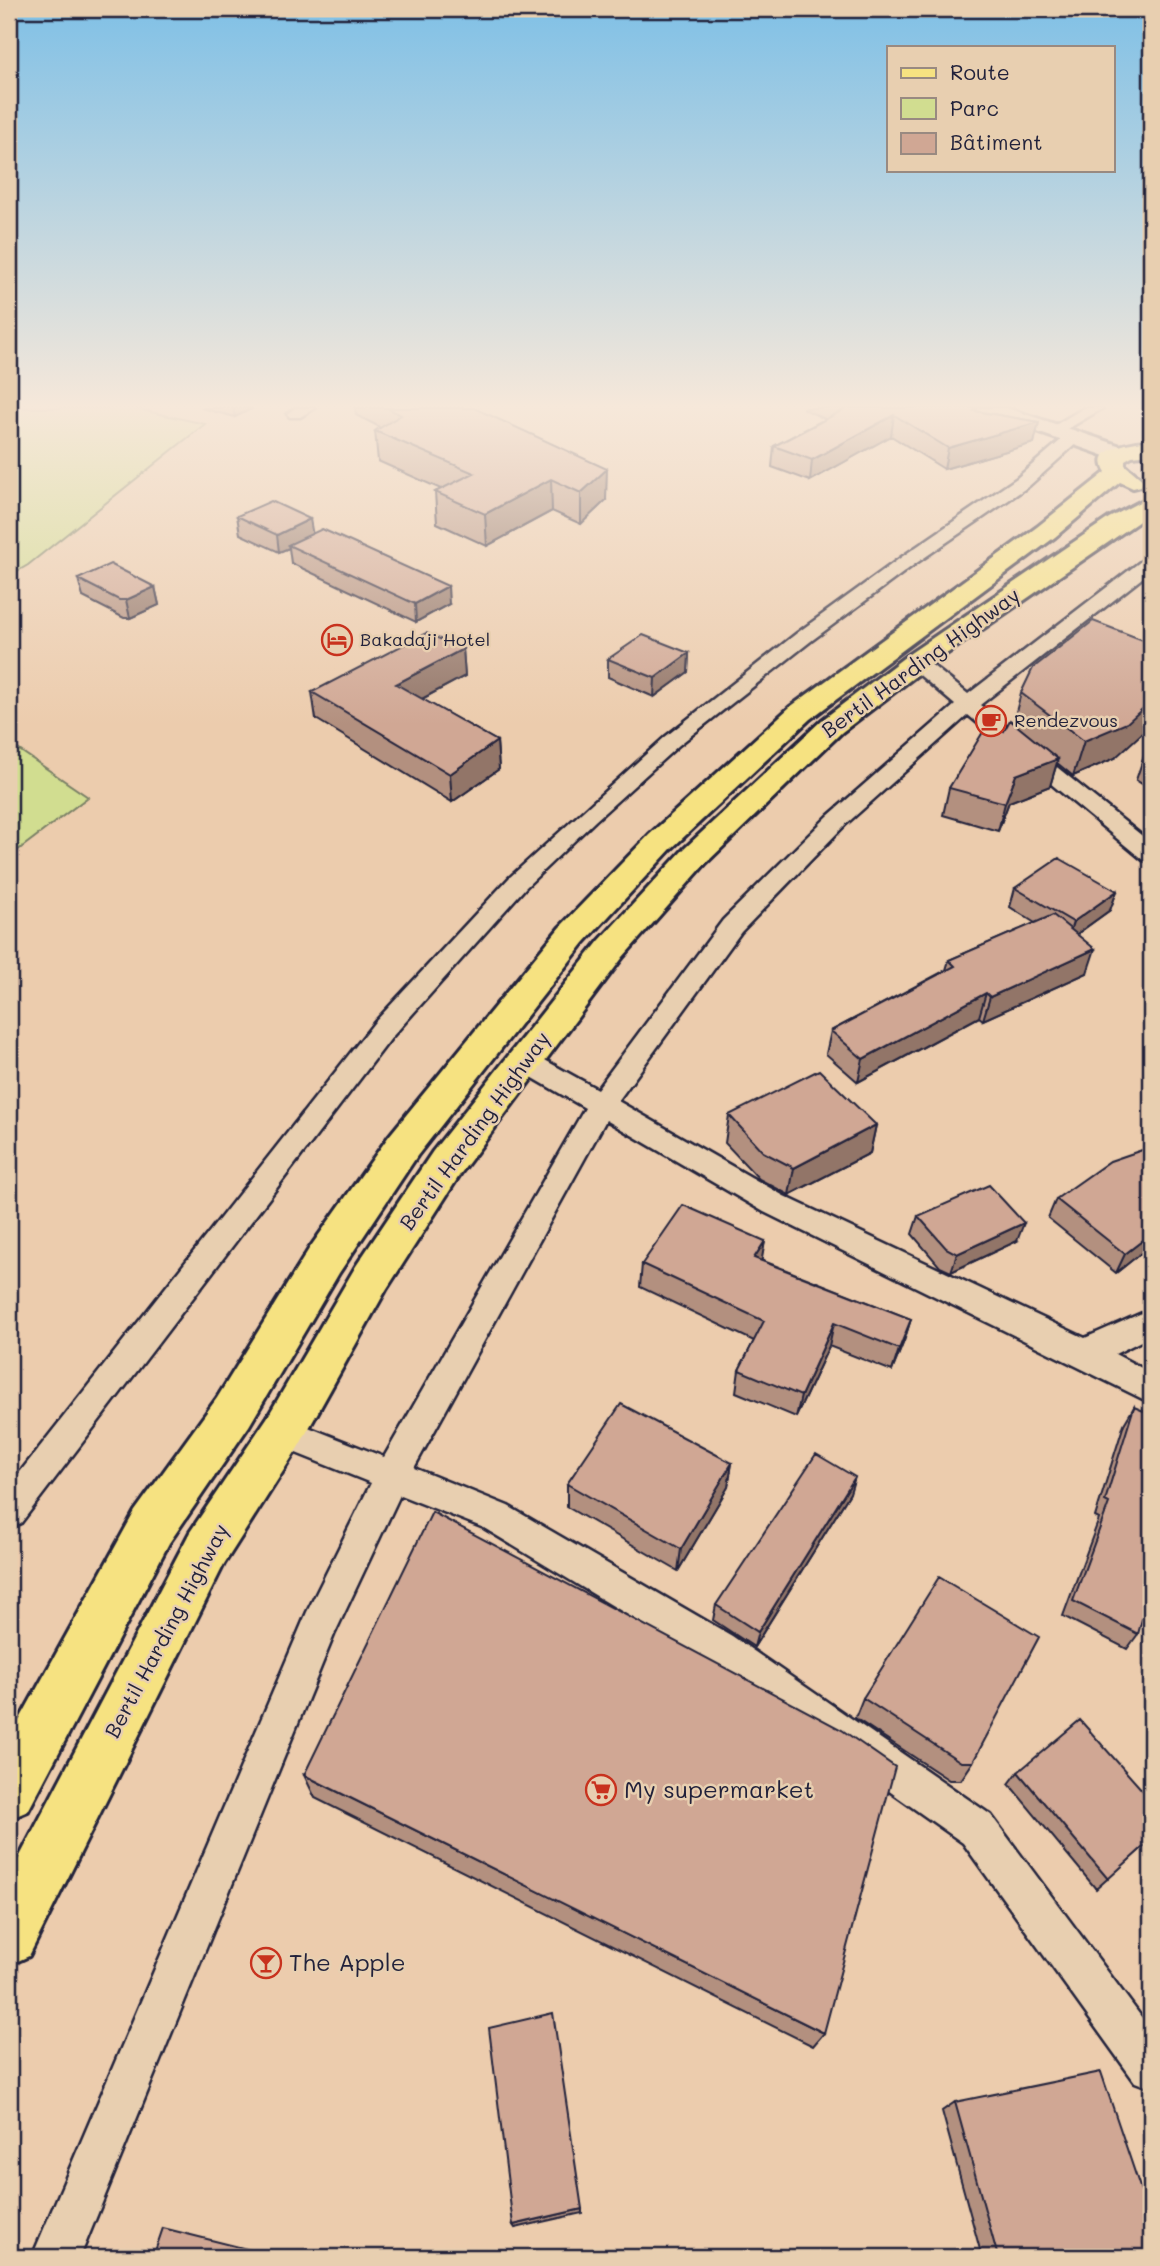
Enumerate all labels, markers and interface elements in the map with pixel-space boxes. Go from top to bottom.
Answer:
legend [887,46,1114,172]
text: Route [950,58,1010,85]
text: Parc [950,94,999,121]
text: Bâtiment [950,128,1042,155]
street label: Bertil Harding Highway [816,581,1025,743]
hotel icon: Bakadaji Hotel [320,623,354,657]
place label: Bakadaji Hotel [360,627,490,651]
cafe icon: Rendezvous [974,704,1008,738]
place label: Rendezvous [1014,708,1118,732]
street label: Bertil Harding Highway [393,1026,555,1235]
street label: Bertil Harding Highway [98,1519,234,1742]
supermarket icon: My supermarket [584,1773,618,1807]
place label: My supermarket [624,1773,814,1804]
bar icon: The Apple [249,1946,283,1980]
place label: The Apple [289,1946,406,1977]

